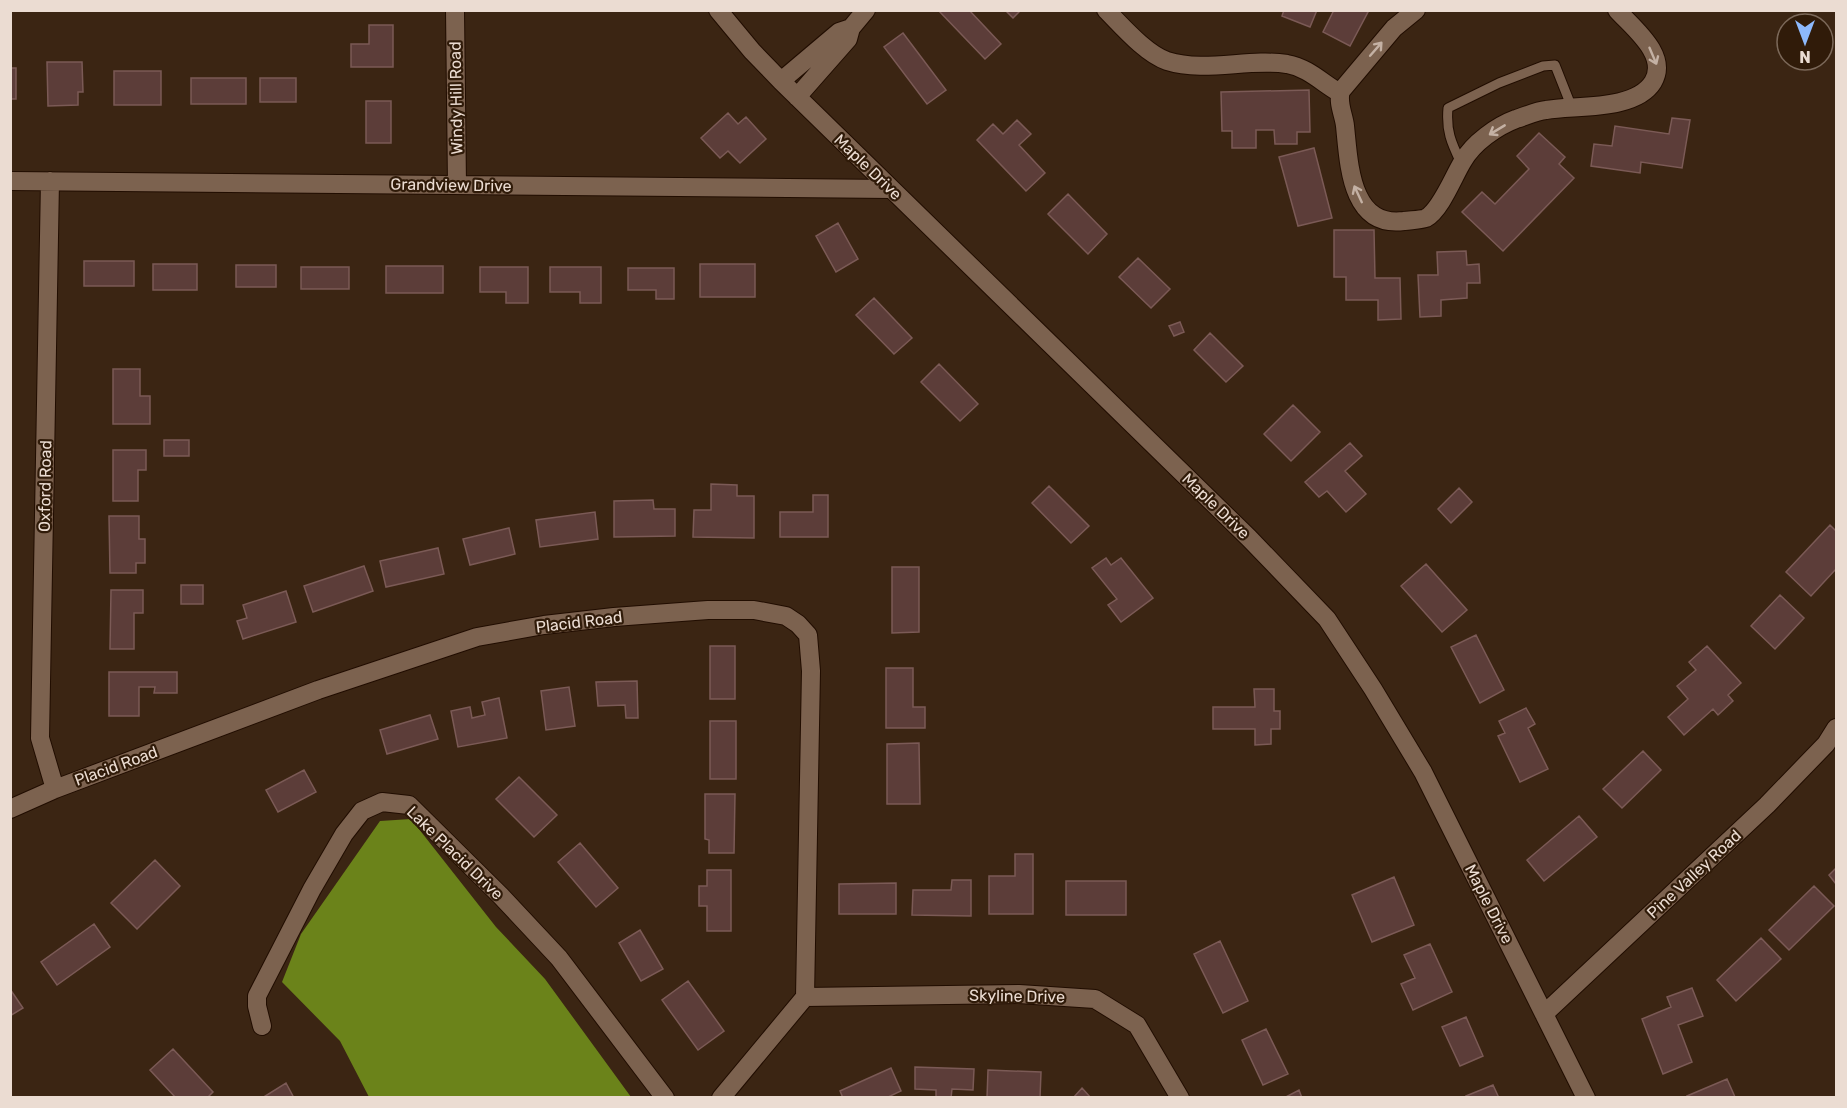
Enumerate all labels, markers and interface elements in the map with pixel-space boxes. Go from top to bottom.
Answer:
north arrow [1775,12,1835,72]
street label: Windy Hill Road [446,41,466,155]
one-way arrow [1369,42,1383,57]
one-way arrow [1648,46,1660,64]
text: N [1799,47,1811,66]
one-way arrow [1489,124,1506,136]
street label: Maple Drive [830,130,906,204]
street label: Grandview Drive [390,174,512,196]
one-way arrow [1351,186,1363,204]
street label: Oxford Road [35,440,55,532]
street label: Maple Drive [1178,469,1254,543]
street label: Placid Road [535,607,623,637]
street label: Placid Road [72,742,160,790]
street label: Lake Placid Drive [403,802,507,904]
street label: Pine Valley Road [1643,826,1745,922]
street label: Maple Drive [1461,861,1517,947]
street label: Skyline Drive [969,986,1065,1006]

